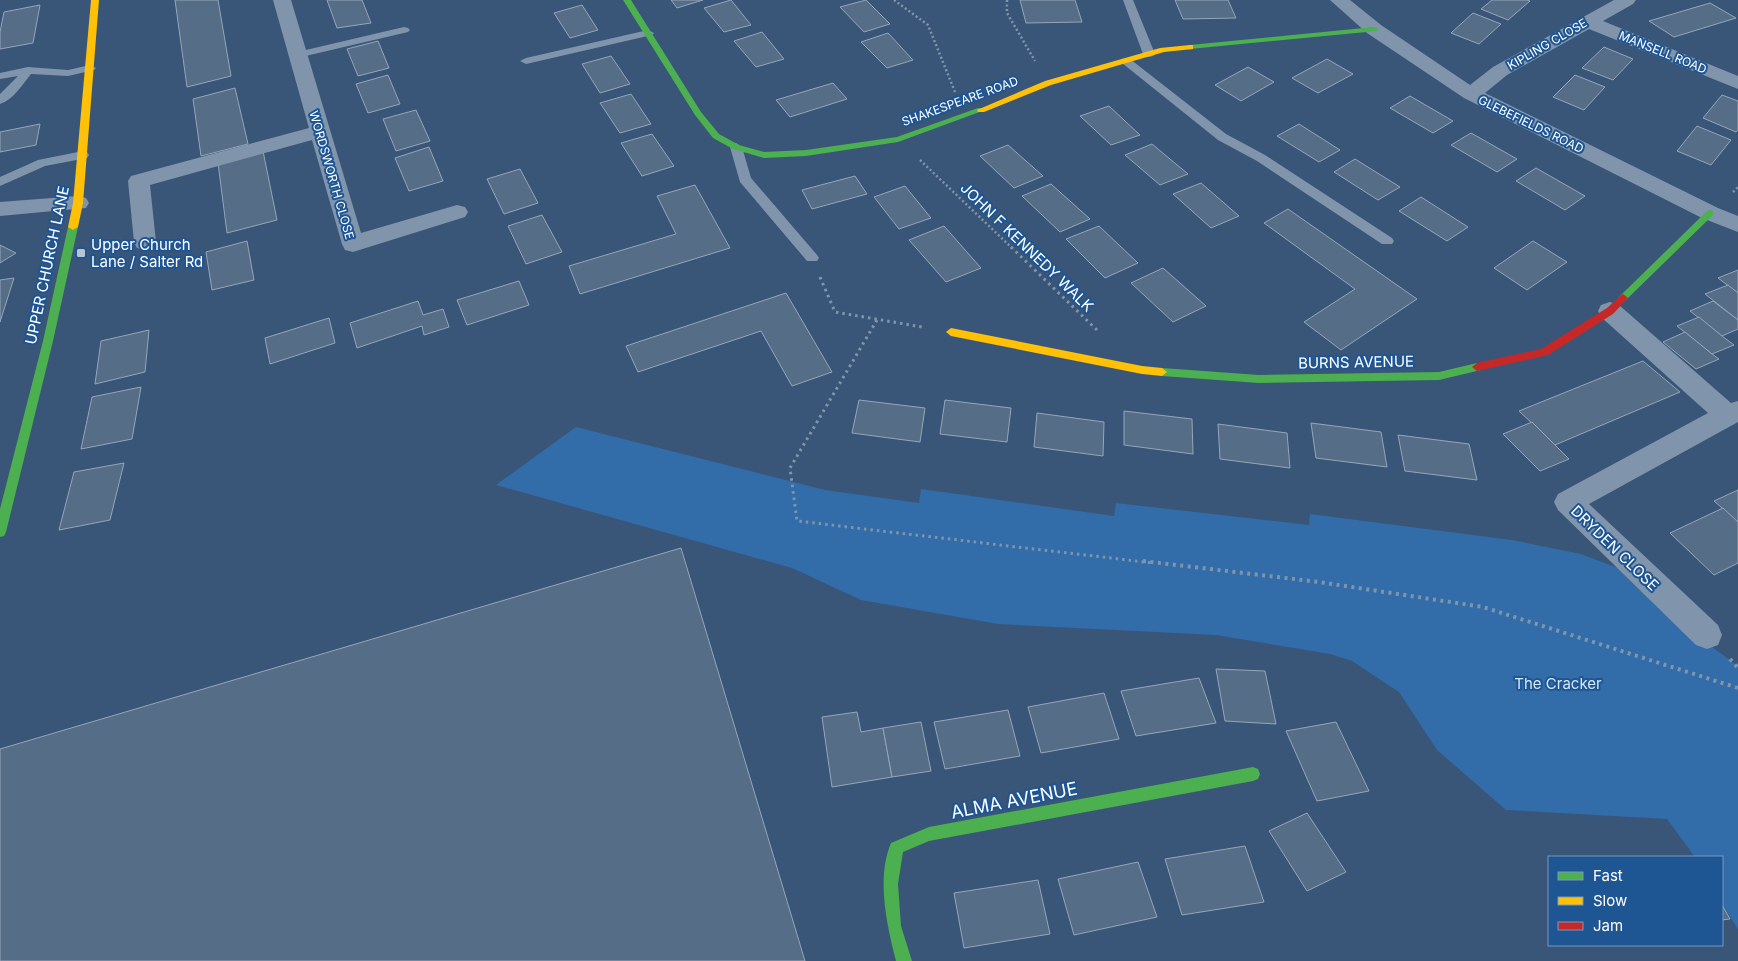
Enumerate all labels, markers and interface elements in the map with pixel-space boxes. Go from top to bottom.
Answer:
street label: KIPLING CLOSE [1504,15,1590,73]
street label: MANSELL ROAD [1617,28,1709,76]
street label: SHAKESPEARE ROAD [900,73,1020,129]
street label: GLEBEFIELDS ROAD [1476,92,1586,156]
street label: WORDSWORTH CLOSE [306,109,358,241]
street label: JOHN F KENNEDY WALK [956,178,1098,316]
street label: UPPER CHURCH LANE [21,184,73,346]
place label: Upper Church Lane / Salter Rd [91,235,203,271]
marker: Upper Church Lane / Salter Rd [75,247,87,259]
street label: BURNS AVENUE [1298,351,1414,373]
street label: DRYDEN CLOSE [1567,501,1663,595]
park label: The Cracker [1514,674,1602,693]
street label: ALMA AVENUE [949,777,1079,823]
legend [1548,856,1723,946]
text: Fast [1593,866,1623,885]
text: Slow [1593,891,1627,910]
text: Jam [1593,916,1623,935]

